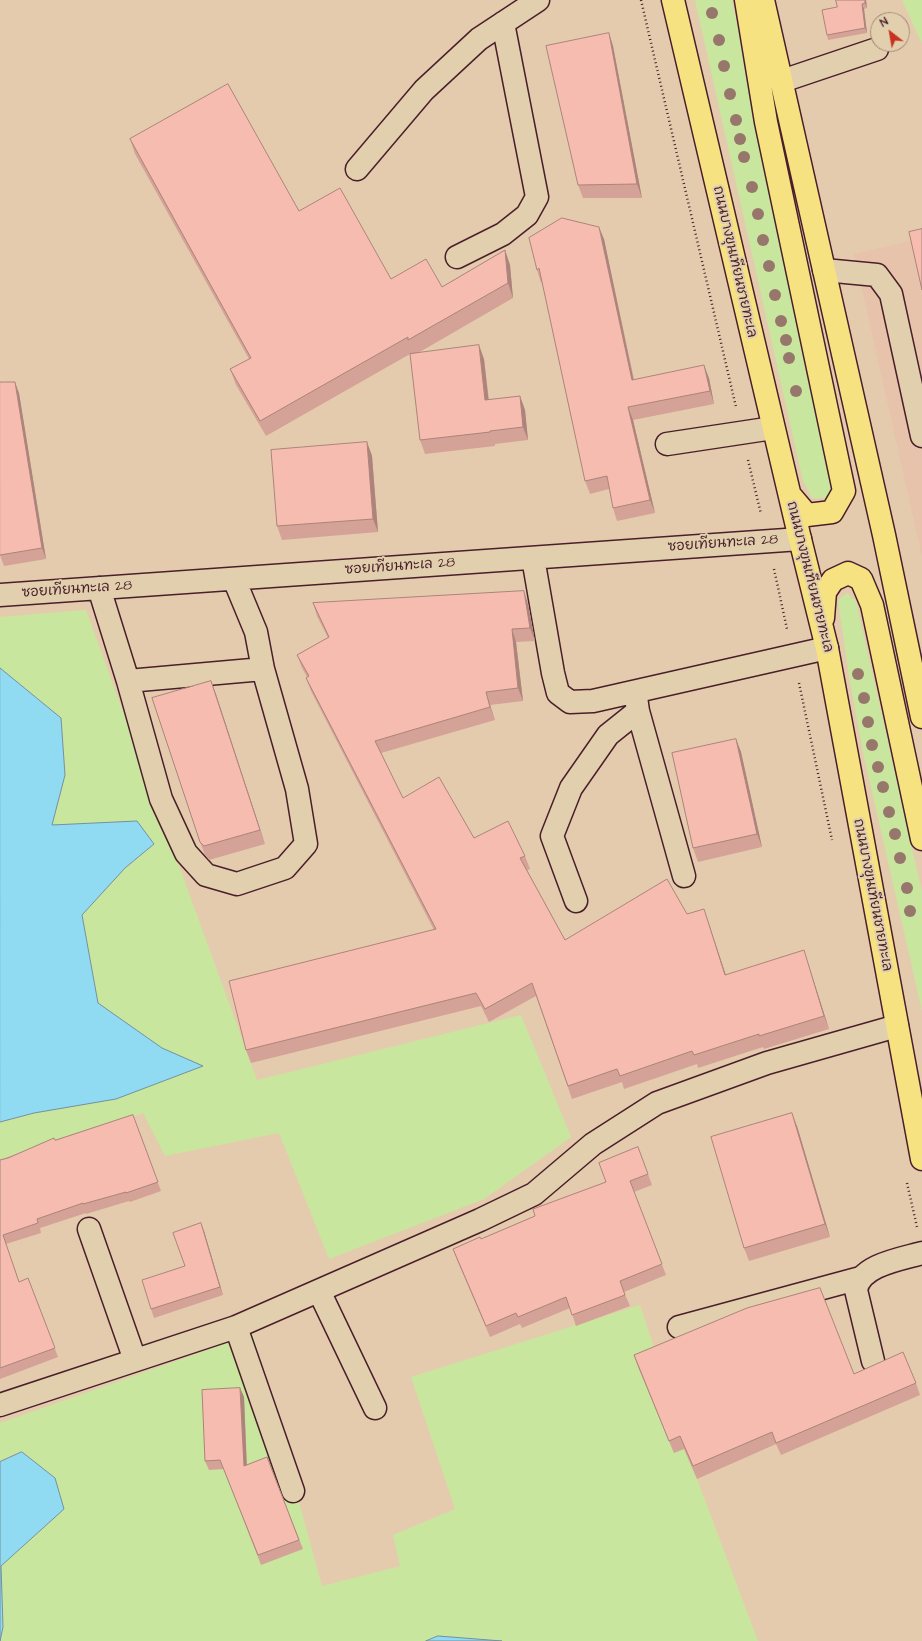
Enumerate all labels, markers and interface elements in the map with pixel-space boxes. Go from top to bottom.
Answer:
north arrow [870,12,910,52]
text: N [877,14,891,30]
street label: ถนนบางขุนเทียนชายทะเล [708,185,760,339]
street label: ถนนบางขุนเทียนชายทะเล [782,500,836,654]
street label: ซอยเทียนทะเล 28 [667,532,779,556]
street label: ซอยเทียนทะเล 28 [344,555,456,579]
street label: ซอยเทียนทะเล 28 [21,578,133,602]
street label: ถนนบางขุนเทียนชายทะเล [849,817,895,973]

